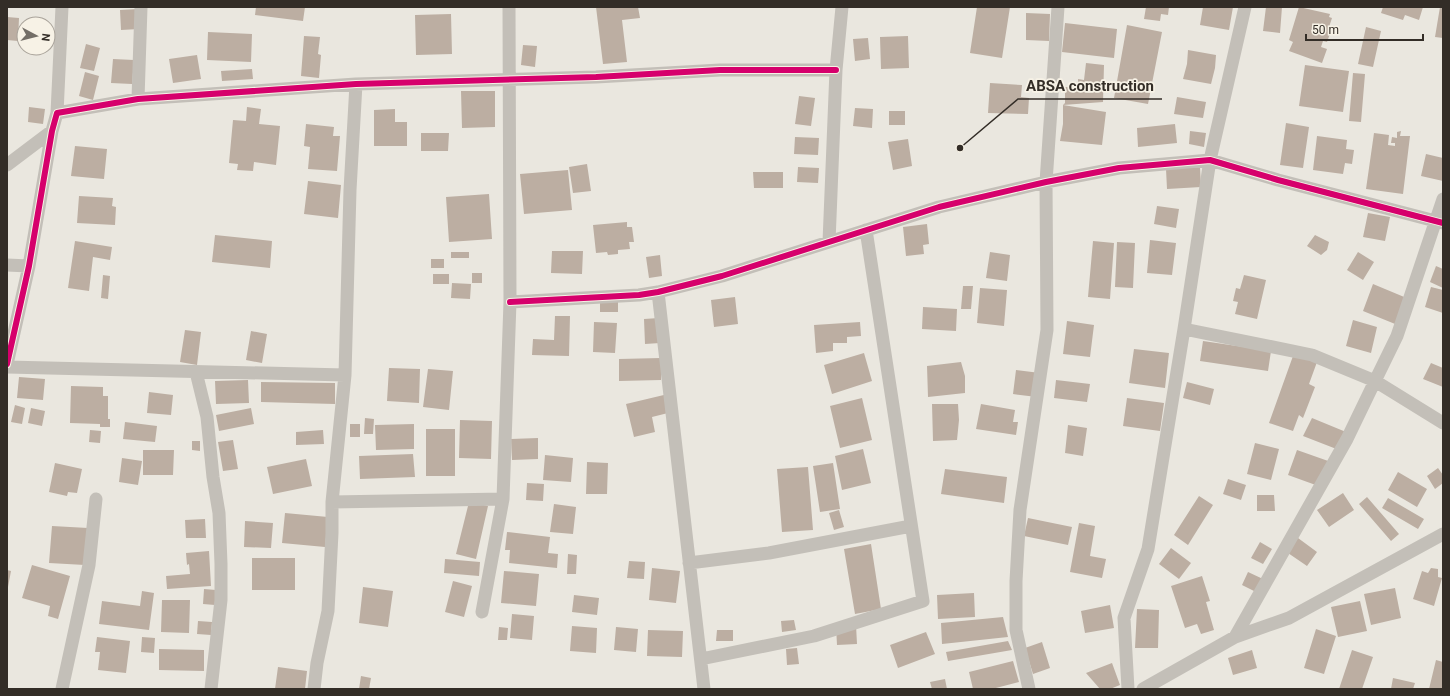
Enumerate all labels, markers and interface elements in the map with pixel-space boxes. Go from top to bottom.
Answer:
north arrow [16,16,56,56]
scale bar [1306,16,1423,42]
text: 50 m [1312,23,1339,37]
text: N [38,33,52,42]
callout: ABSA construction [1018,72,1162,99]
text: ABSA construction [1026,77,1154,95]

